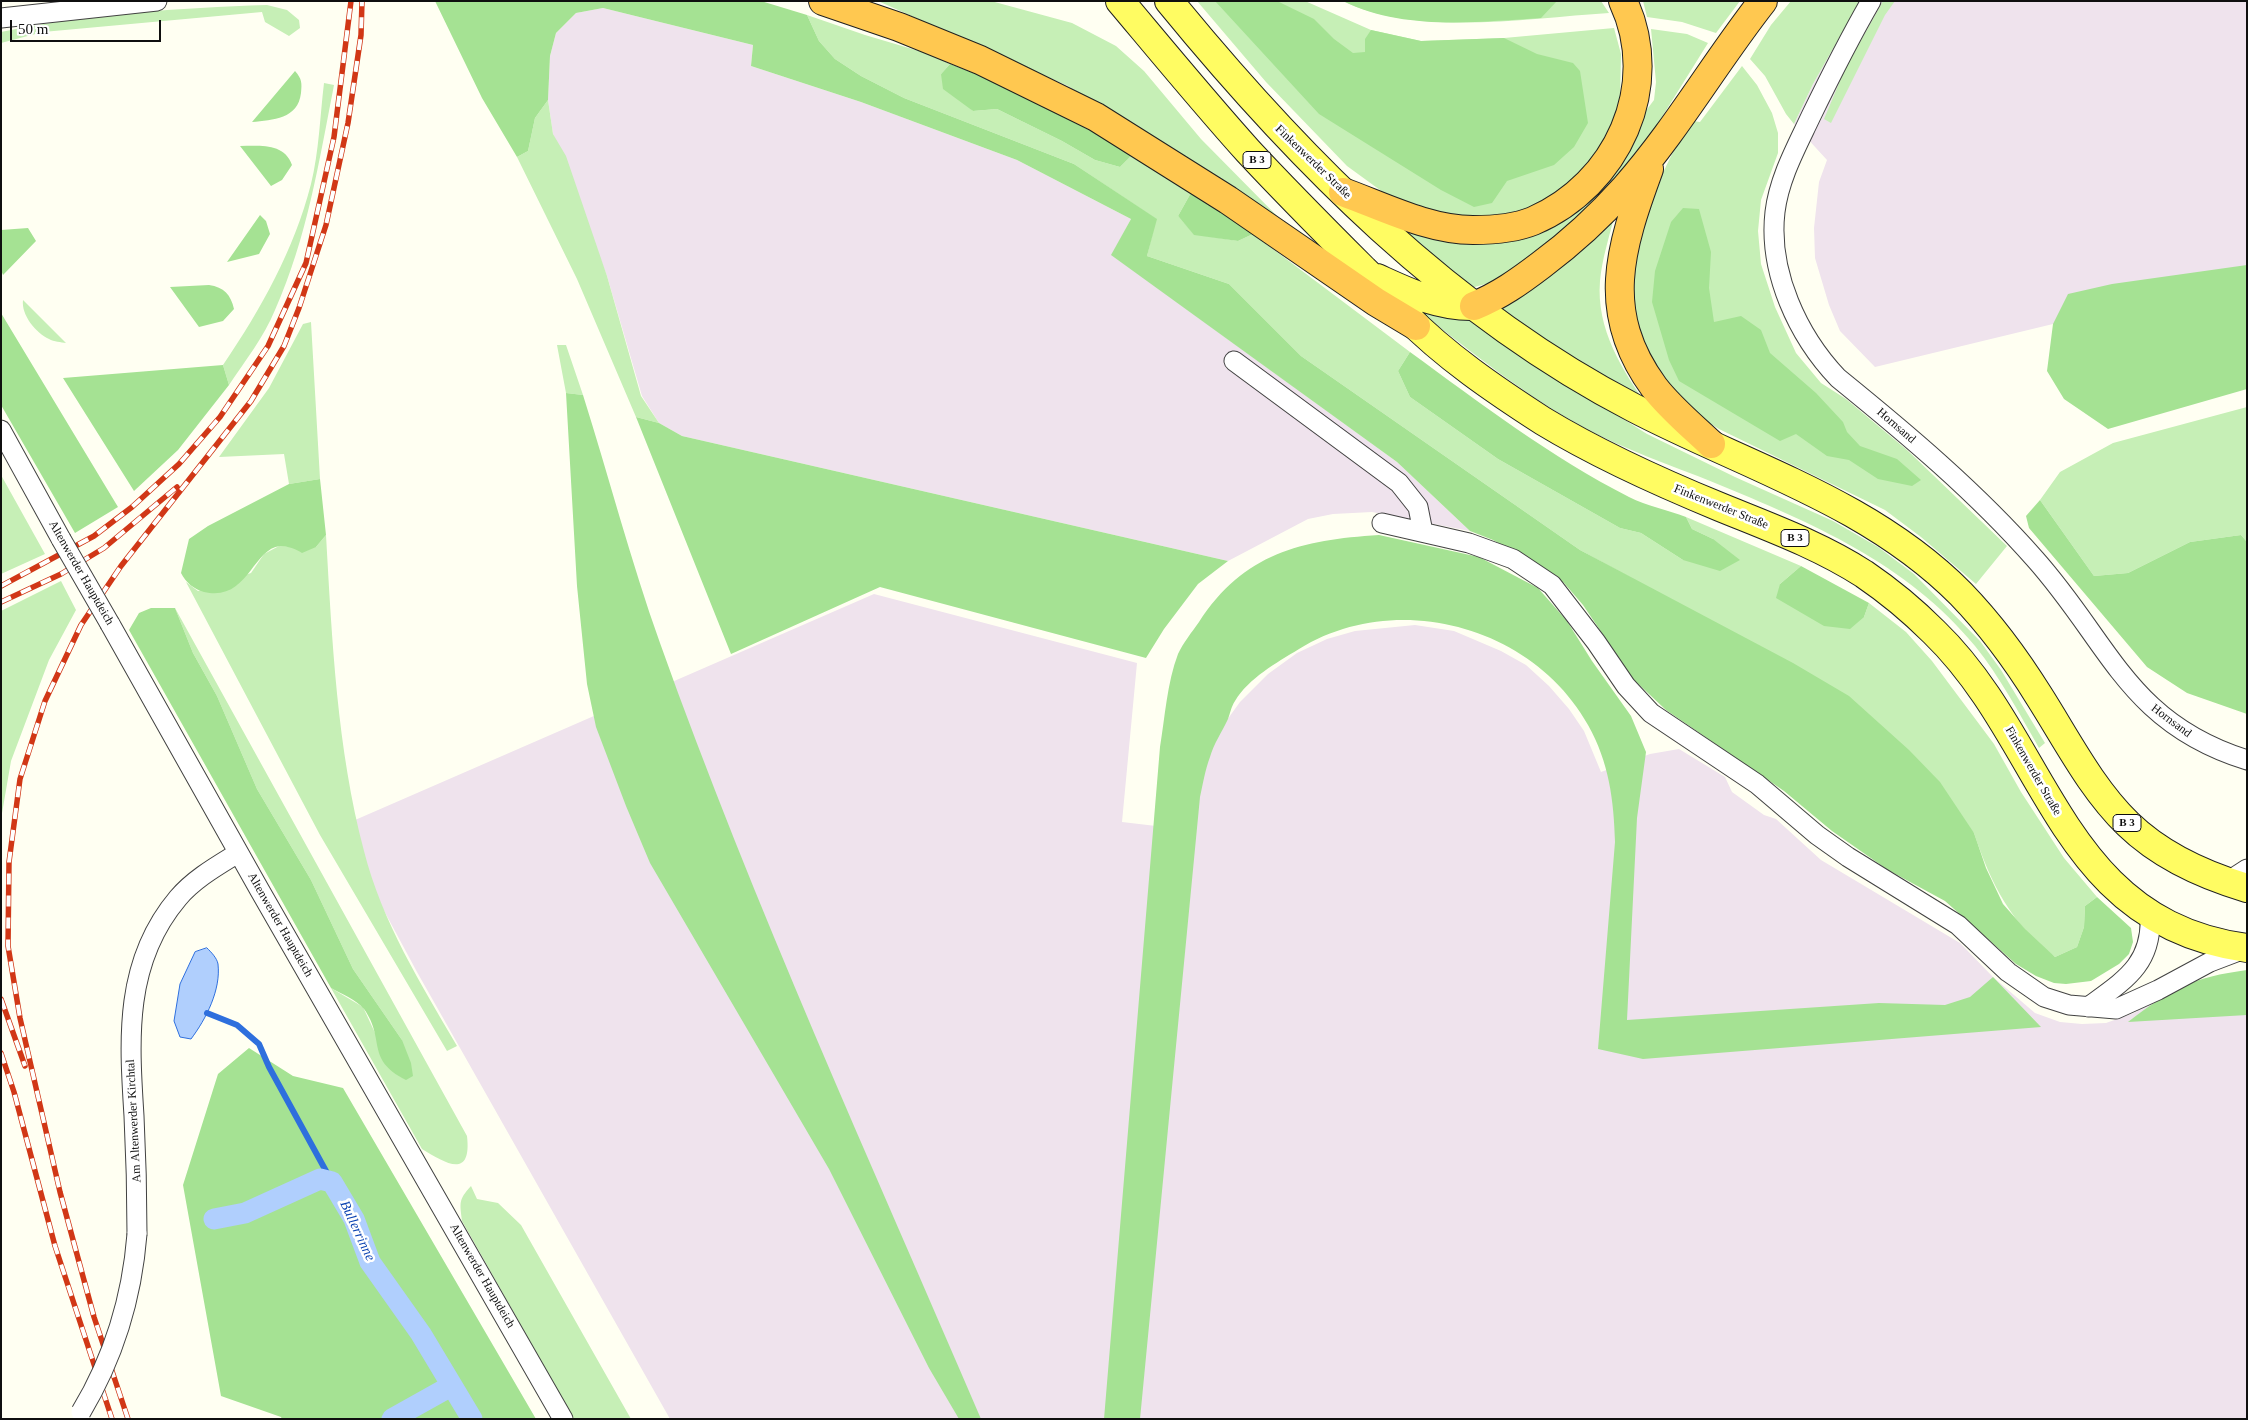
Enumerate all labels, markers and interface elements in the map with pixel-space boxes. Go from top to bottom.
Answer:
scale bar [12,10,164,42]
text: 50 m [18,21,48,37]
street label: Finkenwerder Straße [1272,122,1354,202]
road number: B 3 [1243,152,1271,168]
street label: Hornsand [1874,405,1918,447]
street label: Finkenwerder Straße [1672,482,1770,532]
street label: Altenwerder Hauptdeich [45,518,117,628]
road number: B 3 [1781,530,1809,546]
street label: Hornsand [2148,701,2194,741]
street label: Finkenwerder Straße [2002,724,2064,818]
road number: B 3 [2113,814,2141,831]
street label: Altenwerder Hauptdeich [244,870,316,980]
street label: Am Altenwerder Kirchtal [124,1059,144,1183]
water label: Bullerrinne [336,1198,378,1264]
street label: Altenwerder Hauptdeich [446,1221,518,1331]

